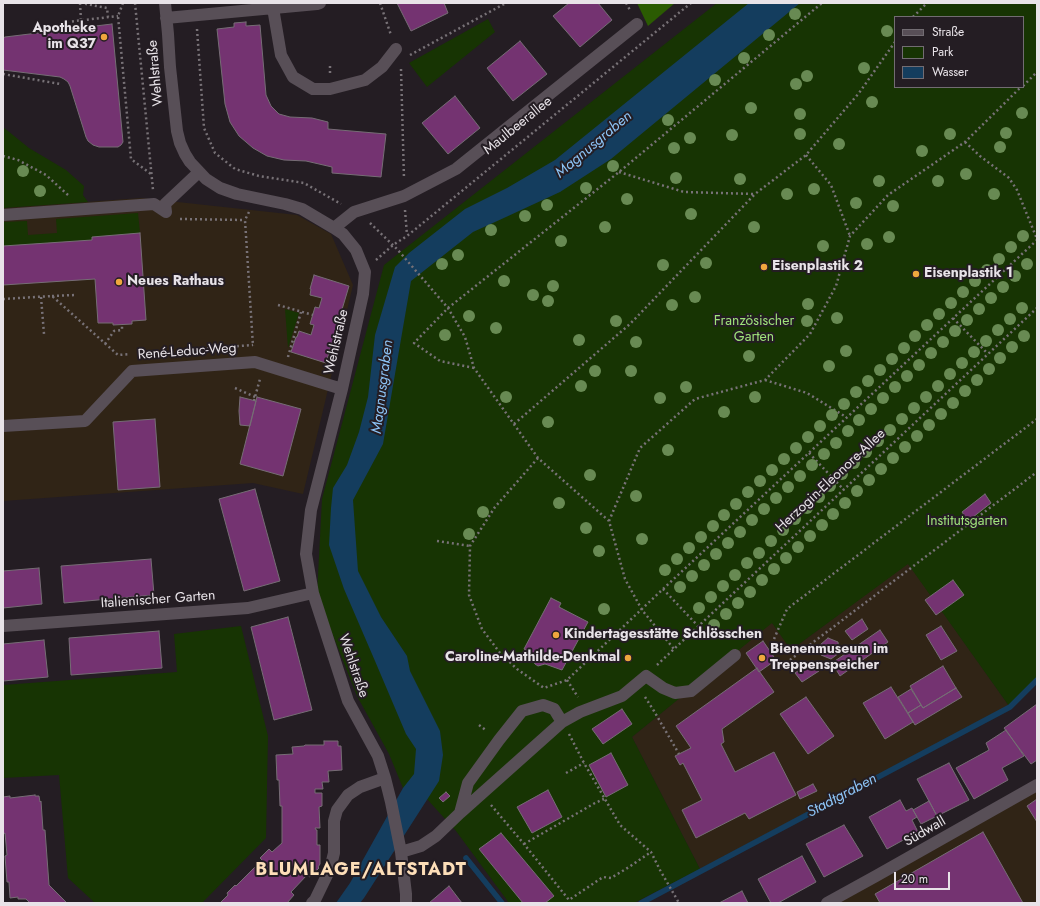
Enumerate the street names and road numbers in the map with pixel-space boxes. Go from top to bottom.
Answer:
street label: Wehlstraße [145,39,167,107]
street label: Maulbeerallee [480,93,556,159]
street label: Wehlstraße [321,308,353,376]
street label: René-Leduc-Weg [137,340,237,364]
street label: Herzogin-Eleonore-Allee [773,426,889,536]
street label: Italienischer Garten [100,588,216,612]
street label: Wehlstraße [334,632,372,700]
street label: Südwall [901,813,949,851]

